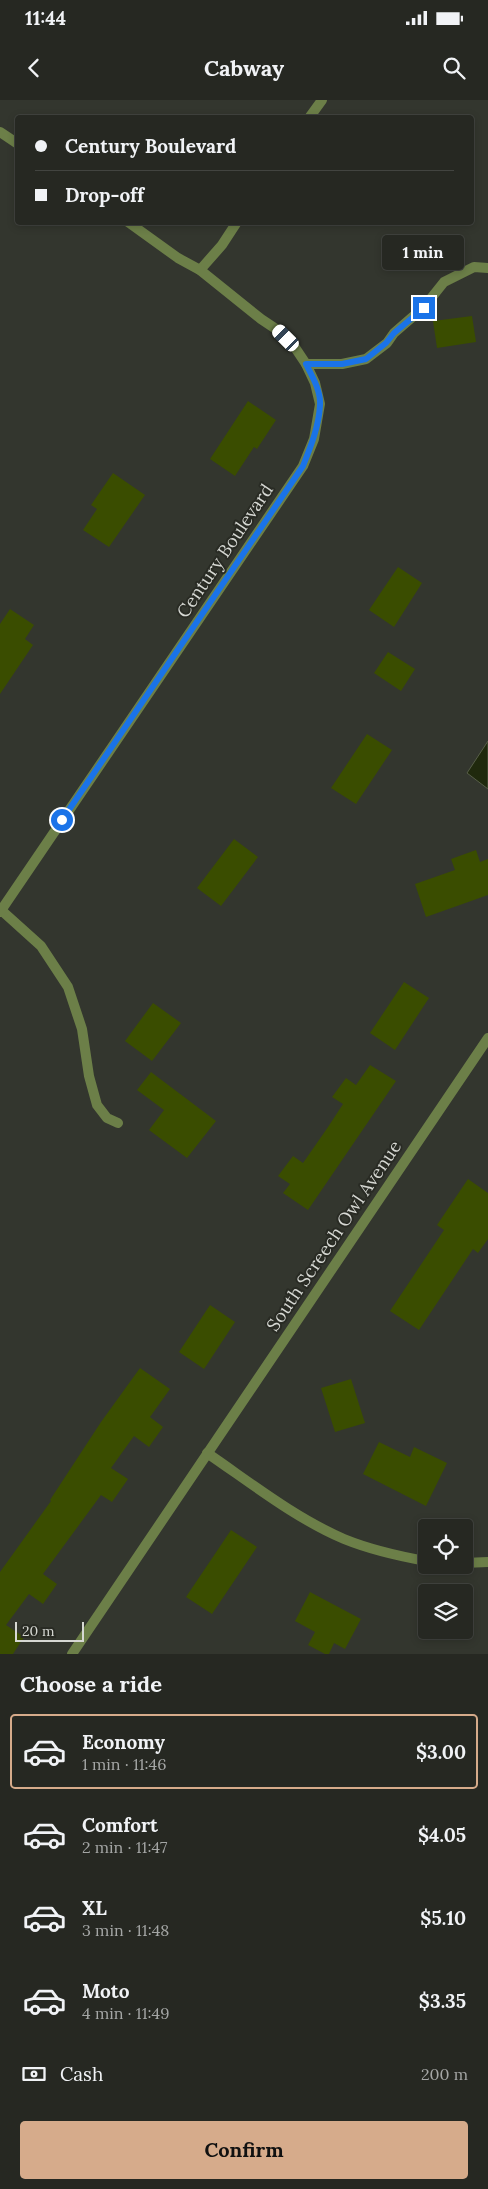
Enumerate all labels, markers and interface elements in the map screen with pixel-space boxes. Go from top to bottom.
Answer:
text: 11:44 [25,6,66,30]
icon: back [20,54,48,82]
text: Cabway [204,54,284,82]
icon: search [440,54,468,82]
text: Century Boulevard [65,134,236,158]
text: Drop-off [65,183,144,207]
callout: 1 min [383,236,465,270]
text: 1 min [403,242,443,262]
route end [413,297,435,319]
car [270,322,301,354]
street label: Century Boulevard [171,479,278,622]
route start [51,809,73,831]
street label: South Screech Owl Avenue [261,1136,406,1336]
map controls [418,1519,473,1639]
button: locate [418,1519,473,1574]
button: layers [418,1584,473,1639]
scale bar [15,1619,84,1642]
text: 20 m [22,1622,54,1640]
text: Choose a ride [20,1670,162,1698]
icon: car [22,1729,67,1774]
text: Economy [82,1730,165,1754]
text: $3.00 [416,1740,466,1764]
text: 1 min · 11:46 [82,1754,167,1774]
icon: car [22,1812,67,1857]
text: Comfort [82,1813,158,1837]
text: $4.05 [418,1823,466,1847]
text: 2 min · 11:47 [82,1837,167,1857]
icon: car [22,1895,67,1940]
text: XL [82,1896,107,1920]
text: $5.10 [420,1906,466,1930]
text: 3 min · 11:48 [82,1920,169,1940]
icon: car [22,1978,67,2023]
text: Moto [82,1979,129,2003]
text: $3.35 [419,1989,466,2013]
text: 4 min · 11:49 [82,2003,169,2023]
icon: cash [20,2060,48,2088]
text: Cash [60,2062,103,2086]
text: 200 m [421,2064,468,2084]
button: Confirm [20,2121,468,2179]

